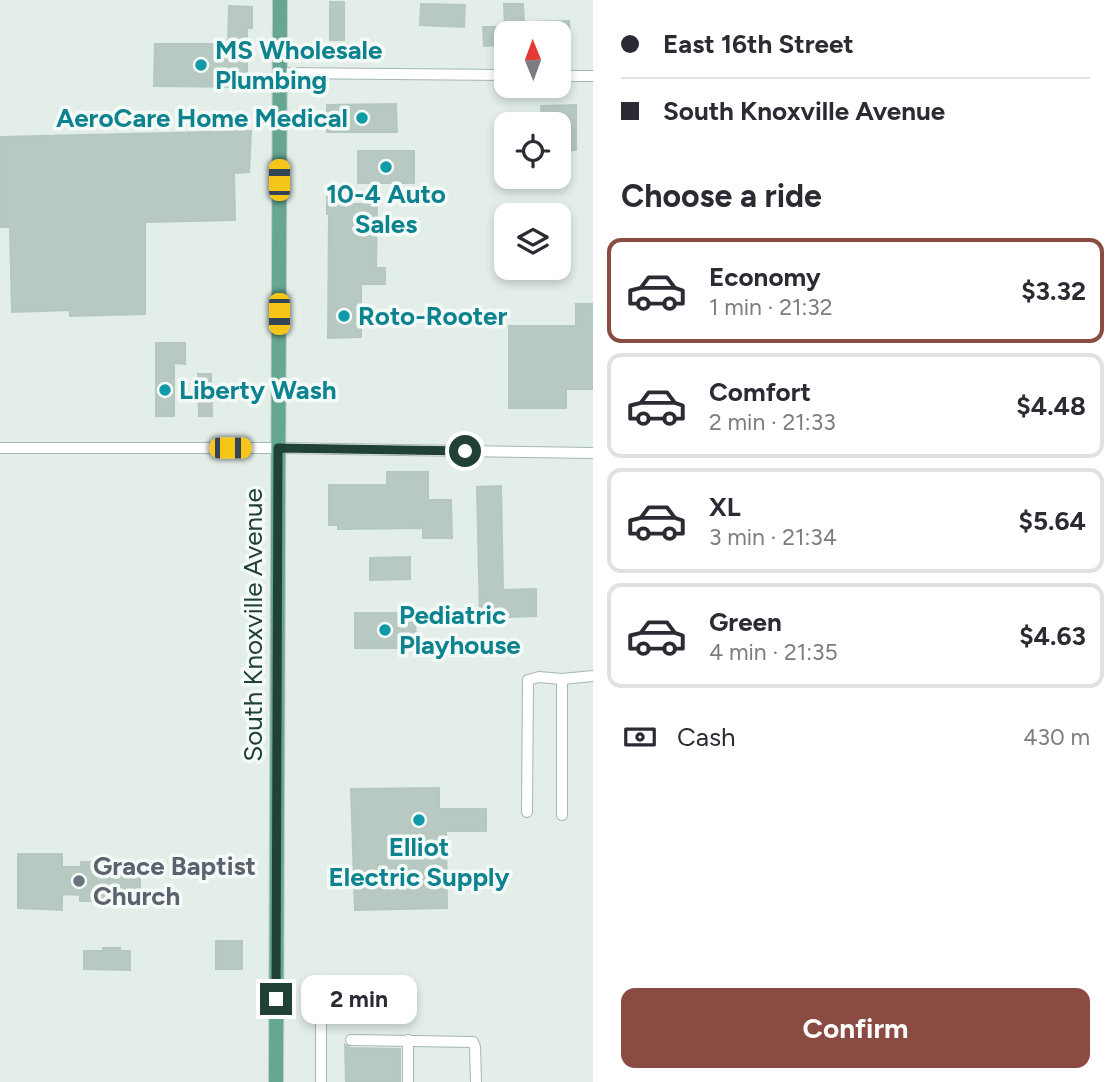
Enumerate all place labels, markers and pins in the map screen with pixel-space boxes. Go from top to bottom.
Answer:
place label: MS Wholesale Plumbing [215,34,382,96]
marker: MS Wholesale Plumbing [193,57,209,73]
place label: AeroCare Home Medical [56,102,348,134]
marker: AeroCare Home Medical [354,110,370,126]
marker: 10-4 Auto Sales [378,159,394,175]
place label: 10-4 Auto Sales [326,178,446,240]
place label: Roto-Rooter [358,300,507,332]
marker: Roto-Rooter [336,308,352,324]
place label: Liberty Wash [179,374,336,406]
marker: Liberty Wash [157,382,173,398]
place label: Pediatric Playhouse [399,599,521,661]
marker: Pediatric Playhouse [377,622,393,638]
marker: Elliot Electric Supply [411,812,427,828]
place label: Elliot Electric Supply [329,831,510,893]
place label: Grace Baptist Church [93,850,256,912]
marker: Grace Baptist Church [71,873,87,889]

